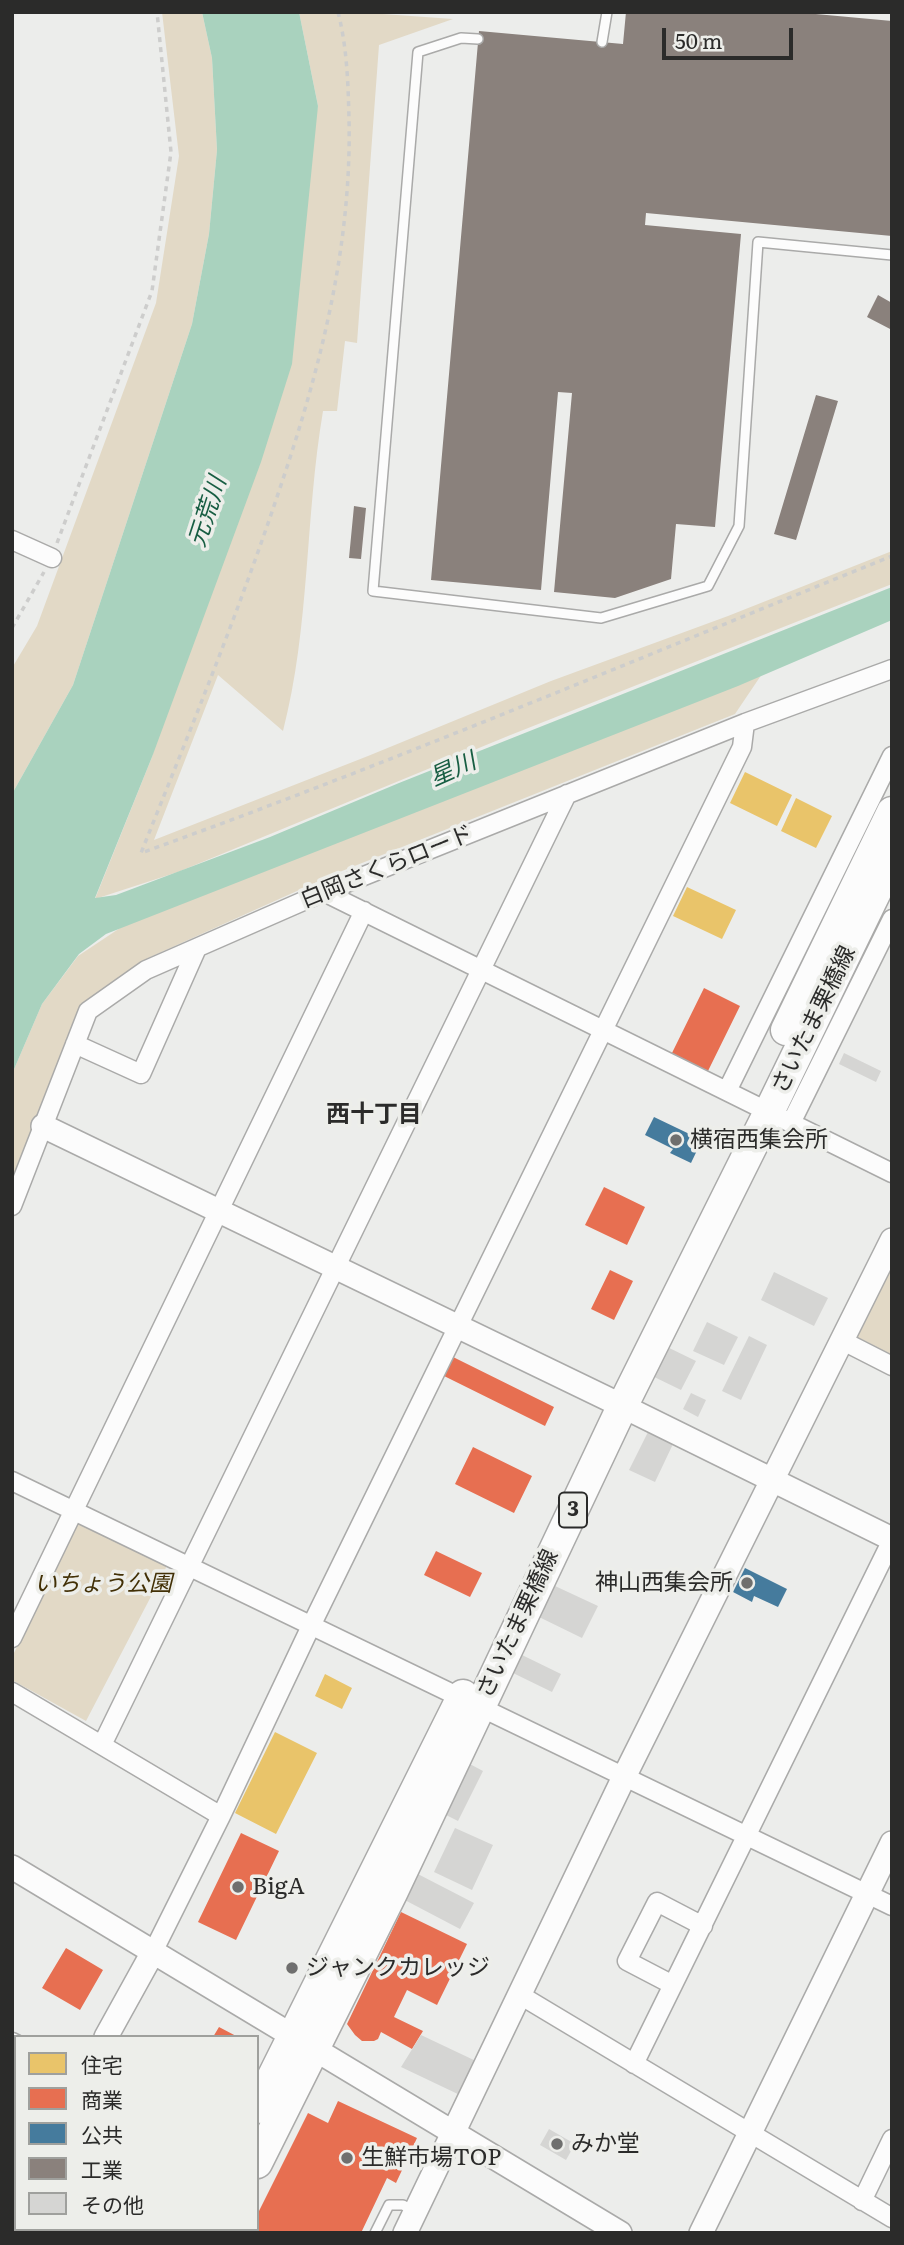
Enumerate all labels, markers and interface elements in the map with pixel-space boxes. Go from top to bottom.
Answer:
scale bar [666,14,797,58]
text: 50 m [675,24,722,55]
water label: 元荒川 [183,473,233,551]
water label: 星川 [425,747,481,793]
street label: 白岡さくらロード [297,820,477,914]
street label: さいたま栗橋線 [766,942,862,1098]
district label: 西十丁目 [326,1101,422,1129]
place label: 横宿西集会所 [690,1126,828,1154]
marker: 横宿西集会所 [668,1132,684,1148]
road number: 3 [559,1492,587,1528]
street label: さいたま栗橋線 [471,1545,565,1703]
place label: 神山西集会所 [595,1569,733,1597]
park label: いちょう公園 [34,1570,172,1598]
marker: 神山西集会所 [739,1575,755,1591]
place label: BigA [252,1873,305,1901]
marker: BigA [230,1879,246,1895]
place label: ジャンクカレッジ [306,1954,490,1982]
marker: ジャンクカレッジ [284,1960,300,1976]
legend [14,2035,259,2231]
text: 住宅 [81,2048,123,2079]
text: 商業 [81,2083,123,2114]
text: 公共 [81,2118,123,2149]
place label: みか堂 [571,2130,640,2158]
marker: みか堂 [549,2136,565,2152]
place label: 生鮮市場TOP [361,2144,501,2172]
marker: 生鮮市場TOP [339,2150,355,2166]
text: 工業 [81,2153,123,2184]
text: その他 [81,2188,144,2219]

